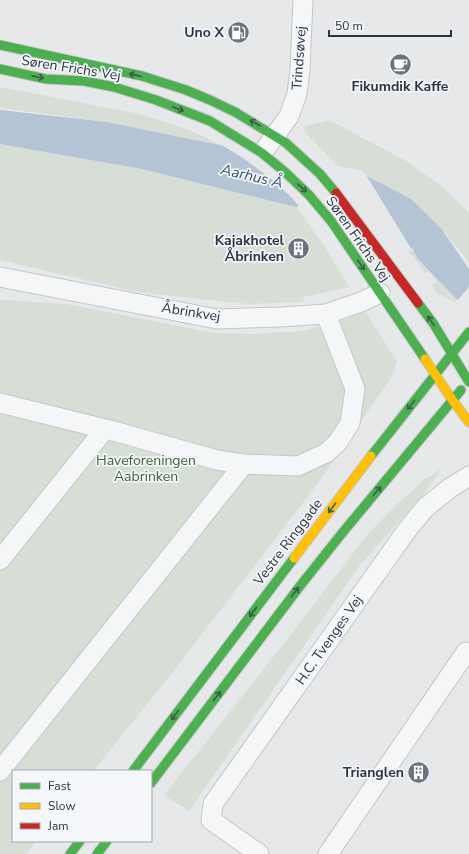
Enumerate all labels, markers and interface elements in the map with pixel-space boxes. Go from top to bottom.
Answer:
scale bar [329,12,451,38]
text: 50 m [335,18,363,34]
fuel station icon: Uno X [226,19,252,45]
place label: Uno X [184,23,225,42]
street label: Trindsøvej [287,25,311,91]
street label: Søren Frichs Vej [20,51,122,85]
cafe icon: Fikumdik Kaffe [387,51,413,77]
one-way arrow [129,70,142,78]
one-way arrow [31,73,44,81]
place label: Fikumdik Kaffe [352,77,449,96]
one-way arrow [171,105,183,113]
one-way arrow [249,119,261,127]
water label: Aarhus Å [218,158,285,193]
one-way arrow [297,183,307,193]
street label: Søren Frichs Vej [321,192,395,286]
place label: Kajakhotel Åbrinken [215,231,285,266]
building icon: Kajakhotel Åbrinken [286,235,312,261]
one-way arrow [357,259,365,270]
street label: Åbrinkvej [160,298,222,326]
one-way arrow [427,316,435,327]
one-way arrow [407,400,416,411]
park label: Haveforeningen Aabrinken [96,451,196,486]
one-way arrow [373,486,382,497]
street label: Vestre Ringgade [249,495,327,590]
one-way arrow [327,502,336,513]
one-way arrow [291,587,300,598]
street label: H.C. Tvenges Vej [291,591,367,689]
one-way arrow [249,606,258,617]
one-way arrow [213,690,221,701]
one-way arrow [171,710,179,721]
building icon: Trianglen [406,759,432,785]
place label: Trianglen [343,763,404,782]
legend [12,770,152,842]
text: Fast [48,778,71,794]
text: Slow [48,798,76,814]
text: Jam [47,818,69,834]

